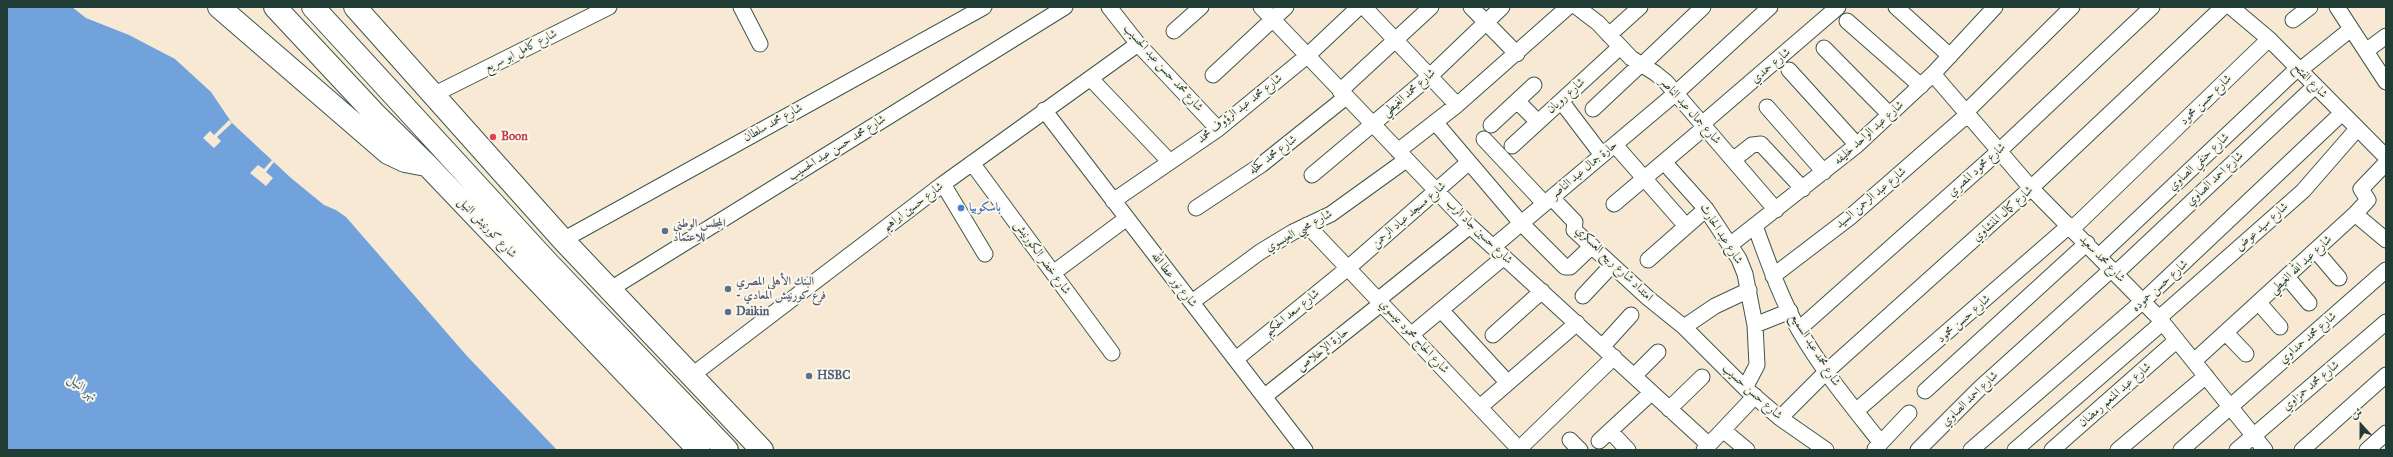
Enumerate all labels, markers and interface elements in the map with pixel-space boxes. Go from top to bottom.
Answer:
street label: شارع محمد حسن عبد الحسيب [1120,21,1206,115]
street label: شارع كامل ابو سريع [482,26,560,76]
street label: شارع حمدي [1748,45,1794,87]
street label: شارع الفتح [2290,60,2330,102]
street label: شارع محمد الغيطي [1379,66,1439,120]
street label: شارع محمد عبد الرؤوف محمد [1194,71,1286,147]
street label: شارع حسن محمود [2177,72,2235,128]
street label: شارع رويان [1544,75,1588,117]
street label: شارع جمال عبد الناصر [1656,75,1724,147]
street label: شارع عبد الواحد خليفه [1831,98,1907,168]
street label: شارع محمد سلطان [741,101,805,145]
street label: شارع محمد حسن عبد الحسيب [786,112,888,184]
place label: Boon [501,130,528,144]
street label: شارع حنفي الصاوي [2166,130,2232,194]
marker: Boon [488,132,498,142]
street label: شارع محمد كحله [1246,132,1300,178]
street label: حارة جمال عبد الناصر [1547,138,1621,202]
street label: شارع محمود المصري [1945,140,2009,200]
street label: شارع احمد الصاوي [2183,149,2247,209]
street label: شارع عبد الرحمن السيد [1833,164,1909,232]
street label: شارع حسين ابراهيم [880,179,946,235]
street label: شارع مسجد عباد الرحمن [1369,179,1449,251]
street label: شارع كمال المنشاوي [1970,183,2036,245]
street label: شارع كورنيش النيل [454,195,520,261]
street label: شارع حسين جاد الرب [1442,196,1516,268]
street label: شارع سيد عوض [2233,200,2291,254]
place label: باسكوبيا [969,201,1001,215]
street label: شارع عبد الحارث [1696,201,1746,267]
marker: باسكوبيا [956,203,966,213]
street label: شارع محيي العيسوي [1263,207,1335,255]
place label: المجلس الوطني للاعتماد [673,217,725,245]
street label: شارع خضر الكورنيش [1010,218,1074,298]
street label: امتداد شارع ربيع العسكري [1572,223,1656,305]
marker: المجلس الوطني للاعتماد [660,226,670,236]
street label: شارع محمد سعيد [2076,232,2128,286]
street label: شارع عبد الله الغيطي [2267,232,2335,298]
street label: شارع نور عطا الله [1148,249,1200,311]
street label: شارع حسن حموده [2129,257,2191,315]
place label: البنك الأهلي المصري - فرع كورنيش المعادي [736,275,826,303]
marker: البنك الأهلي المصري - فرع كورنيش المعادي [723,284,733,294]
street label: شارع سعد الحكيم [1262,286,1322,340]
street label: شارع حسن محمود [1934,292,1994,346]
street label: شارع الحاج محمود عيسوي [1376,297,1452,377]
place label: Daikin [736,305,769,319]
marker: Daikin [723,307,733,317]
street label: شارع محمد حمداوي [2276,309,2340,367]
street label: شارع محمد عبد السميع [1787,311,1843,389]
street label: حارة الإخلاص [1294,325,1352,375]
street label: شارع محمد حمزاوي [2280,358,2342,414]
street label: شارع عبد المنعم رمضان [2076,360,2154,430]
street label: شارع حسن حسيب [1719,361,1785,423]
street label: شارع احمد الصاوي [1939,368,2001,430]
place label: HSBC [817,369,850,383]
water label: نهر النيل [64,371,100,405]
marker: HSBC [804,371,814,381]
north arrow [2341,405,2381,445]
text: ش [2349,405,2364,421]

